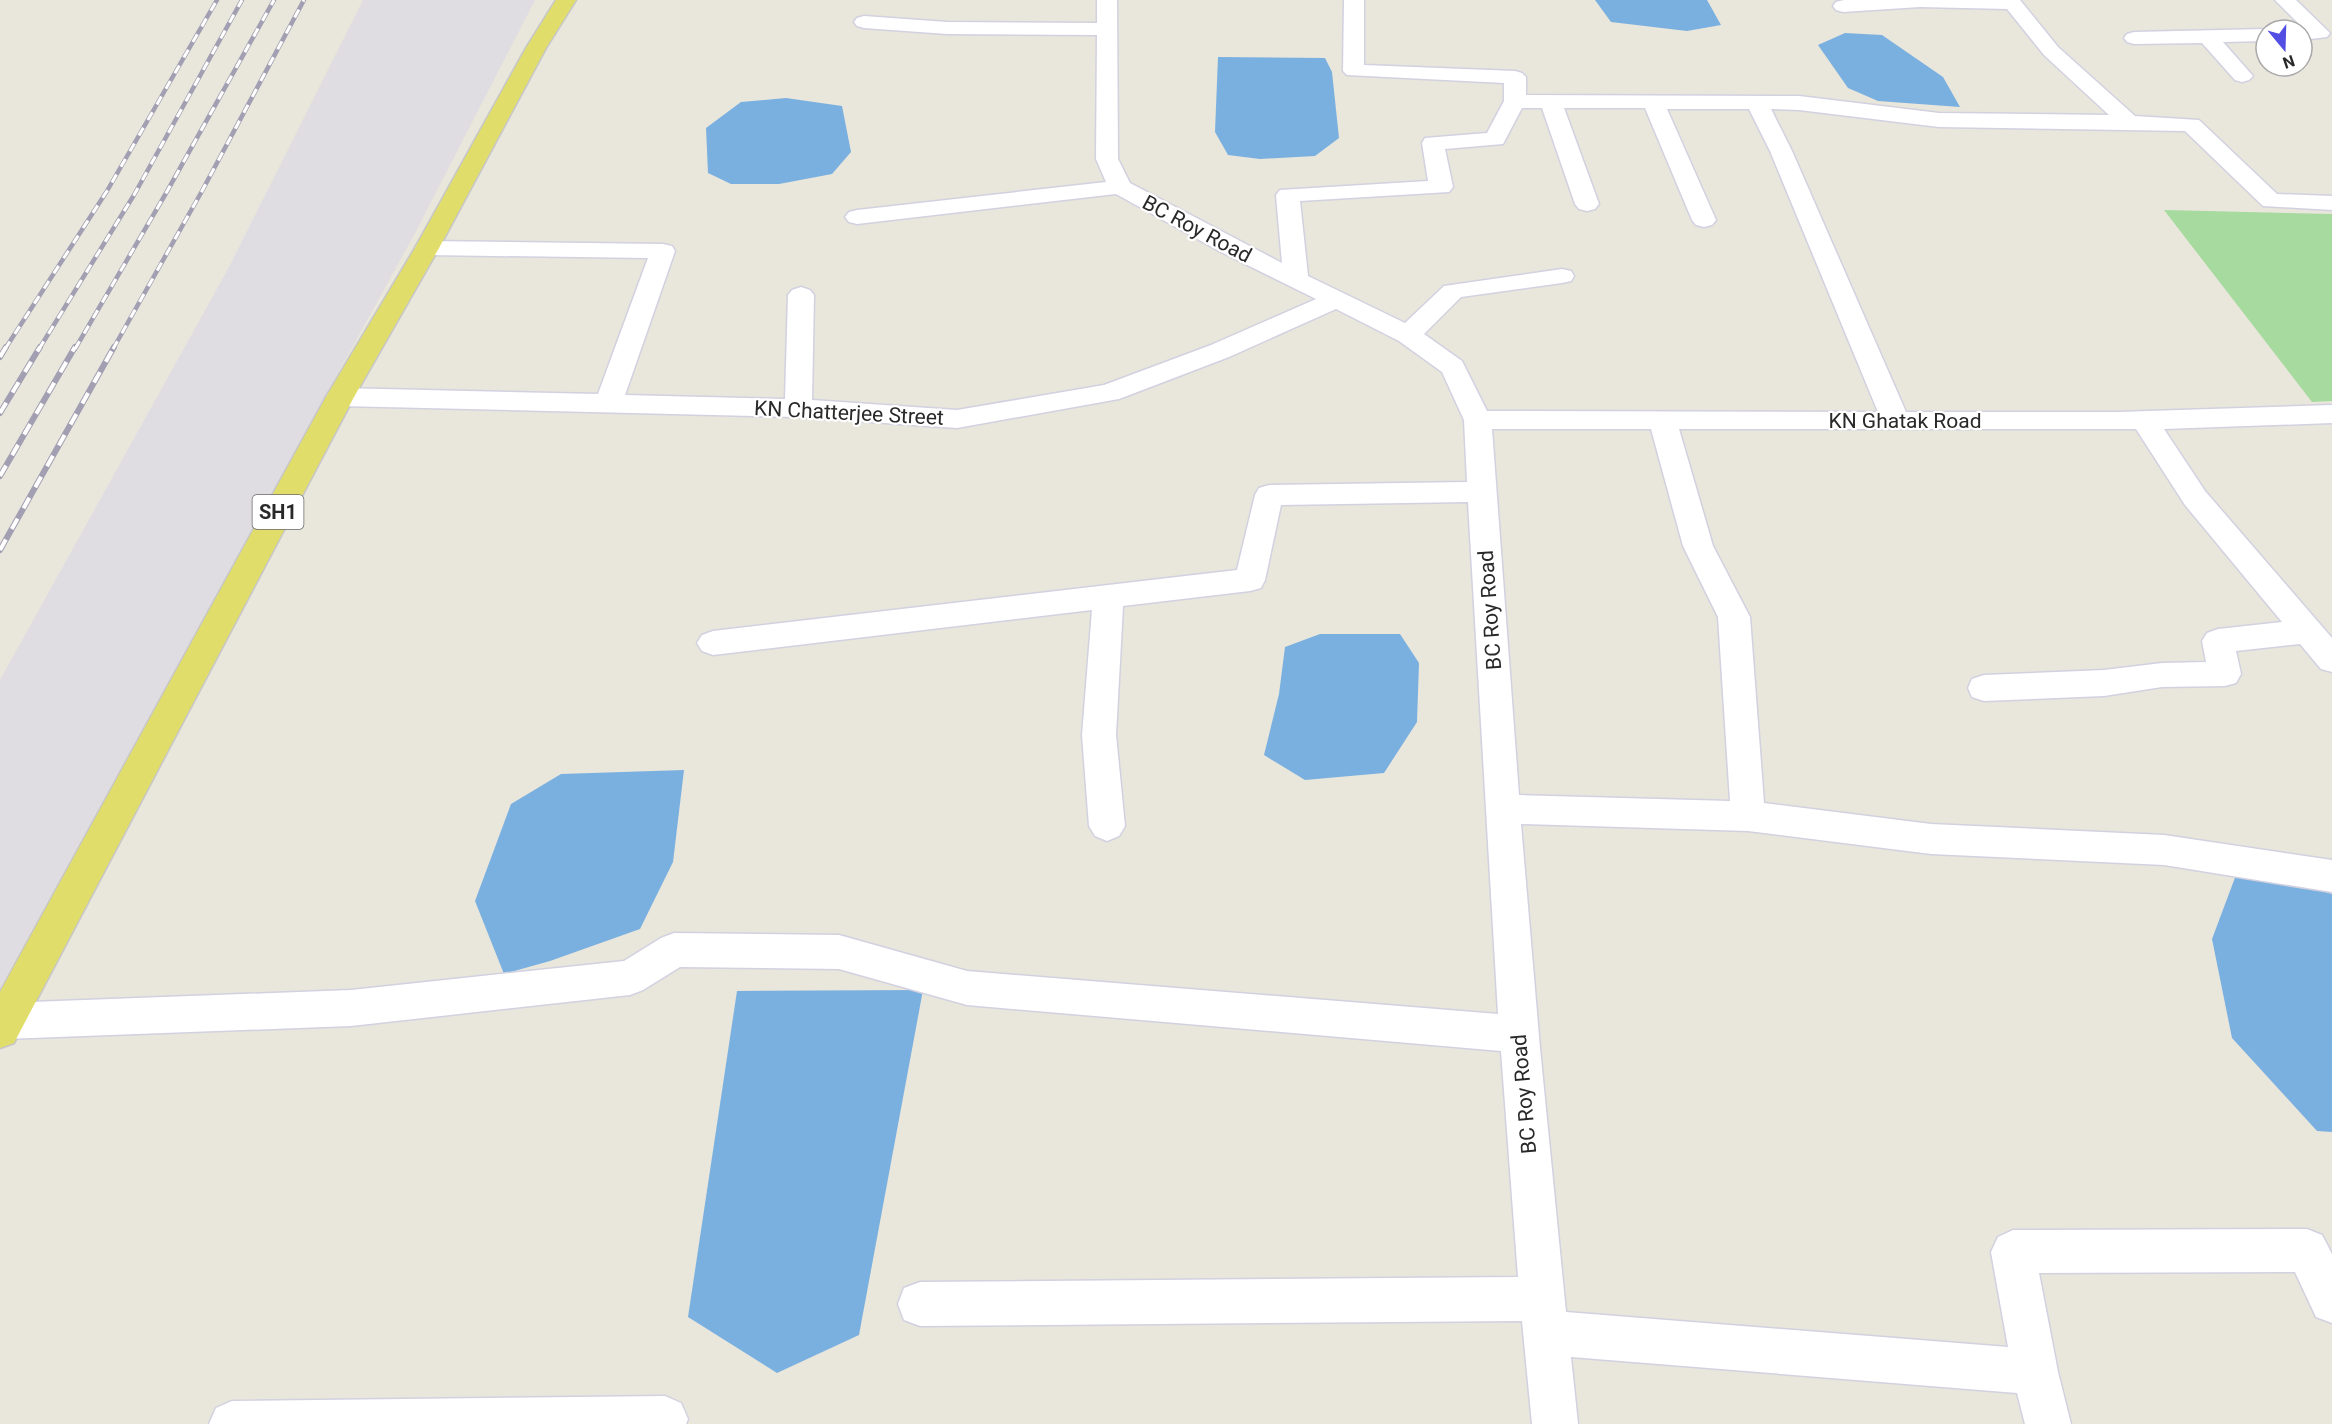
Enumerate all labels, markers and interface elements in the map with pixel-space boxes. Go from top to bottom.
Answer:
north arrow [2254,18,2314,78]
text: N [2280,51,2297,73]
street label: BC Roy Road [1138,190,1256,268]
street label: KN Chatterjee Street [754,396,945,430]
street label: KN Ghatak Road [1829,409,1982,433]
road number: SH1 [252,495,304,529]
street label: BC Roy Road [1474,549,1506,671]
street label: BC Roy Road [1507,1033,1541,1155]

